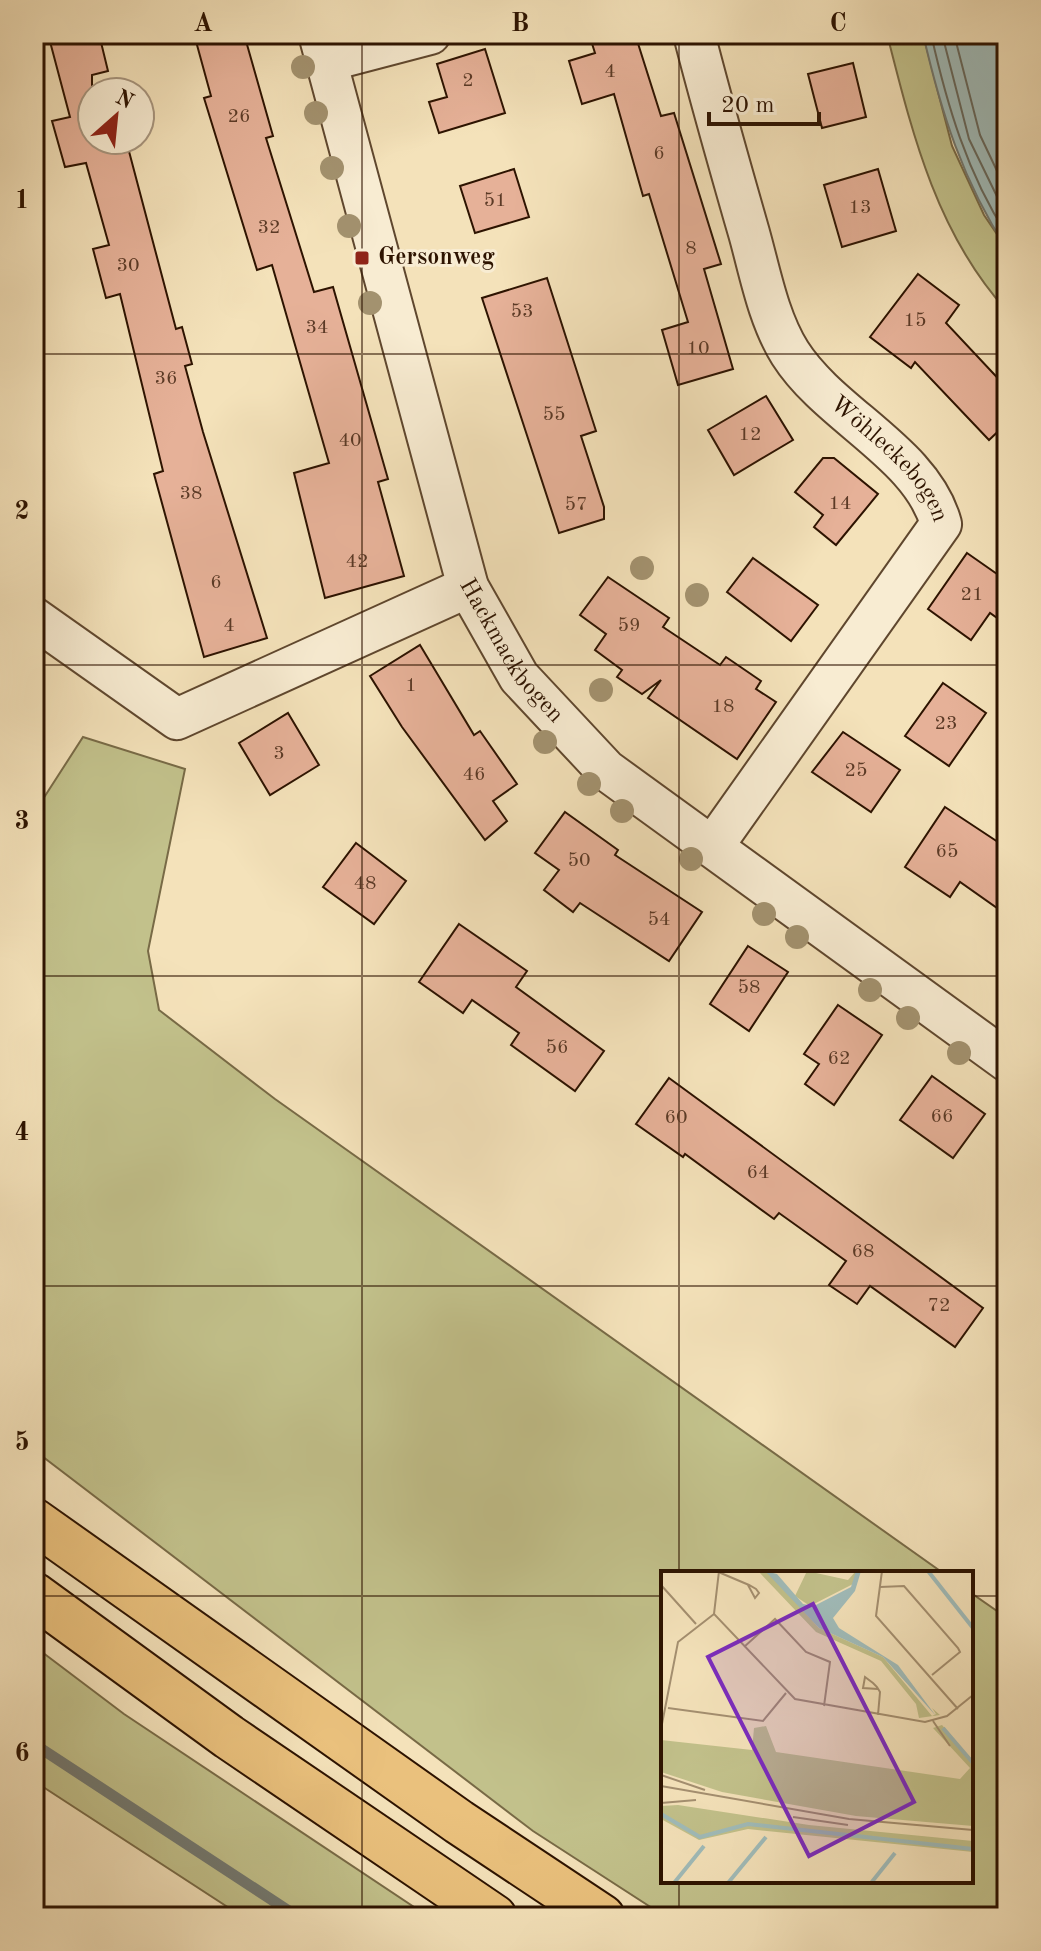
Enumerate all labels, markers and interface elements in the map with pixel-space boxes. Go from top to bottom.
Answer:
text: A [193,11,213,37]
text: B [511,11,529,37]
text: C [829,11,847,37]
house number: 4 [604,62,616,82]
house number: 2 [462,71,474,91]
north arrow [76,76,156,156]
scale bar [709,76,819,126]
text: N [112,86,137,114]
text: 20 m [721,94,775,118]
house number: 26 [227,107,251,127]
house number: 6 [653,144,665,164]
text: 1 [14,188,30,214]
house number: 51 [483,191,507,211]
house number: 13 [848,198,872,218]
house number: 32 [257,218,281,238]
house number: 8 [685,239,697,259]
place label: Gersonweg [378,246,495,270]
marker: Gersonweg [353,249,371,267]
house number: 30 [116,256,140,276]
house number: 53 [510,302,534,322]
house number: 15 [903,311,927,331]
house number: 34 [305,318,329,338]
house number: 10 [686,339,710,359]
house number: 36 [154,369,178,389]
street label: Wöhleckebogen [825,392,952,525]
house number: 55 [542,405,566,425]
house number: 12 [738,425,762,445]
house number: 40 [338,431,362,451]
house number: 38 [179,484,203,504]
house number: 14 [828,494,852,514]
house number: 57 [564,495,588,515]
text: 2 [14,499,30,525]
house number: 42 [345,552,369,572]
house number: 6 [210,573,222,593]
street label: Hackmackbogen [454,575,568,728]
house number: 21 [960,585,984,605]
house number: 4 [223,616,235,636]
house number: 59 [617,616,641,636]
house number: 1 [405,676,417,696]
house number: 18 [711,697,735,717]
house number: 23 [934,714,958,734]
house number: 3 [273,744,285,764]
house number: 25 [844,761,868,781]
house number: 46 [462,765,486,785]
text: 3 [14,809,30,835]
house number: 65 [935,842,959,862]
house number: 50 [567,851,591,871]
house number: 48 [353,874,377,894]
house number: 54 [647,910,671,930]
house number: 58 [737,978,761,998]
house number: 56 [545,1038,569,1058]
house number: 62 [827,1049,851,1069]
house number: 66 [930,1107,954,1127]
house number: 60 [664,1108,688,1128]
text: 4 [14,1120,30,1146]
house number: 64 [746,1163,770,1183]
house number: 68 [851,1242,875,1262]
house number: 72 [927,1296,951,1316]
text: 5 [14,1430,30,1456]
inset map [661,1571,973,1883]
text: 6 [14,1741,30,1767]

